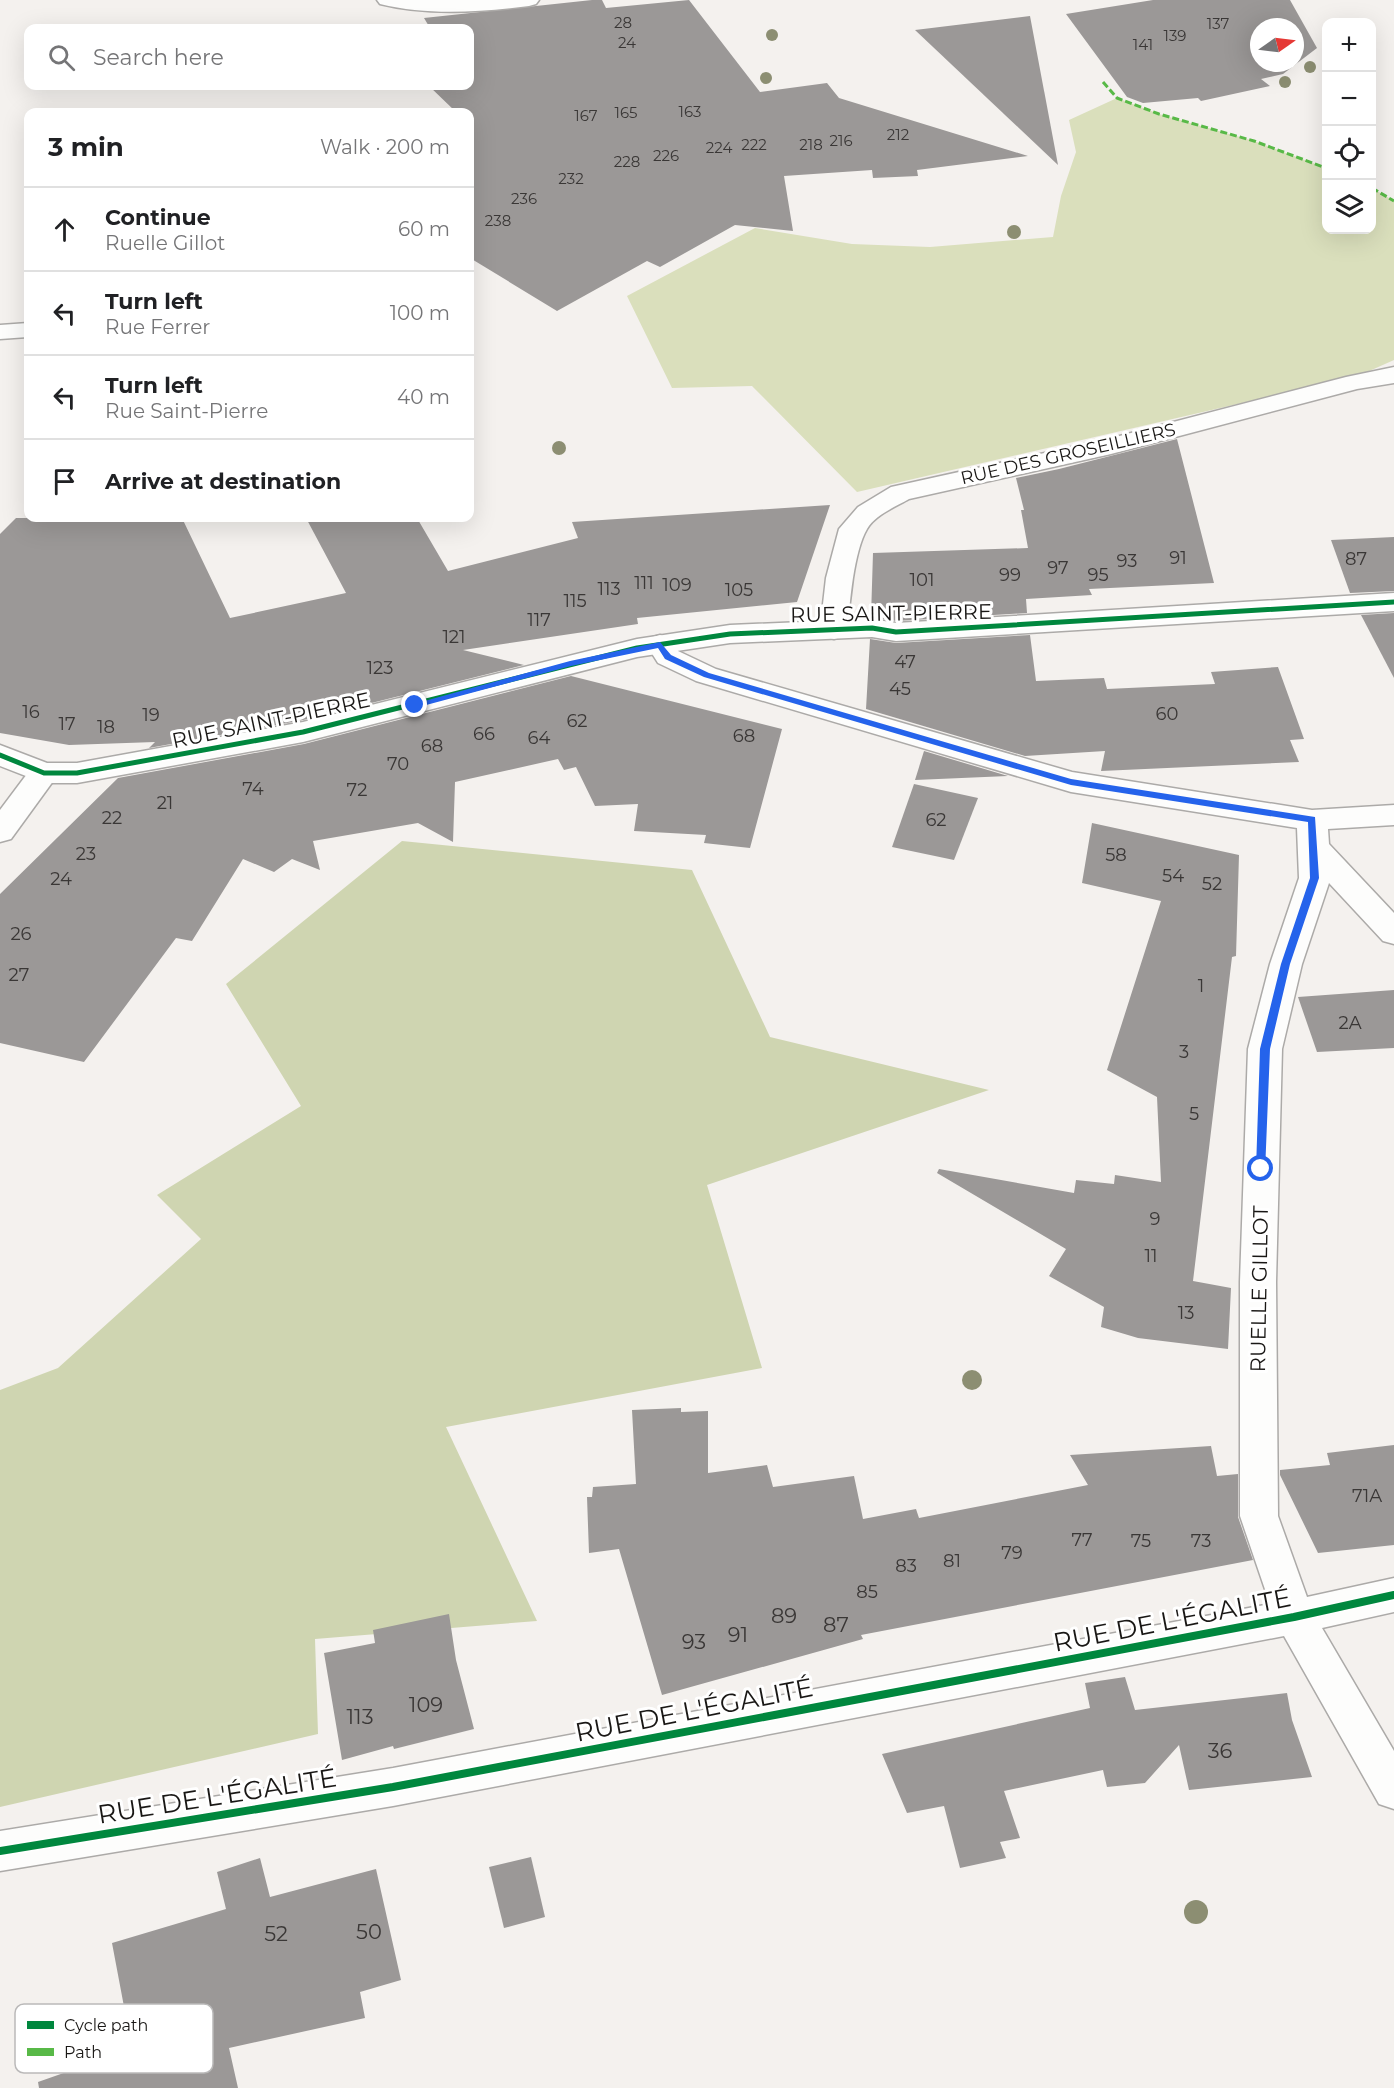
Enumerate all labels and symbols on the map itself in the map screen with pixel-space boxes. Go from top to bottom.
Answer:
house number: 28 [614,13,632,32]
house number: 137 [1207,14,1229,33]
north arrow [1250,18,1304,72]
house number: 139 [1163,26,1187,45]
house number: 24 [618,33,636,52]
house number: 141 [1133,35,1153,54]
house number: 163 [678,102,702,121]
house number: 165 [614,103,638,122]
house number: 167 [574,106,598,125]
house number: 212 [887,125,909,144]
house number: 216 [829,131,853,150]
house number: 222 [741,135,767,154]
house number: 218 [799,135,823,154]
house number: 224 [706,138,732,157]
house number: 226 [653,146,679,165]
house number: 228 [614,152,640,171]
house number: 232 [558,169,584,188]
house number: 236 [511,189,537,208]
house number: 238 [485,211,511,230]
street label: RUE DES GROSEILLIERS [958,419,1178,489]
house number: 91 [1169,547,1187,569]
house number: 87 [1345,548,1367,570]
house number: 93 [1117,550,1137,572]
house number: 97 [1047,557,1069,579]
house number: 99 [999,564,1021,586]
house number: 95 [1087,564,1109,586]
house number: 101 [910,569,934,591]
house number: 111 [634,572,654,594]
house number: 109 [662,574,692,596]
house number: 113 [597,578,621,600]
house number: 105 [725,579,753,601]
house number: 115 [563,590,587,612]
street label: RUE SAINT-PIERRE [790,599,992,627]
house number: 117 [527,609,551,631]
house number: 121 [442,626,466,648]
house number: 47 [894,651,916,673]
house number: 123 [367,657,393,679]
house number: 45 [889,678,911,700]
street label: RUE SAINT-PIERRE [170,687,372,753]
route end [401,691,427,717]
house number: 16 [22,701,40,723]
house number: 60 [1156,703,1178,725]
house number: 19 [142,704,160,726]
house number: 62 [566,710,588,732]
house number: 17 [58,713,76,735]
house number: 18 [97,716,115,738]
house number: 66 [473,723,495,745]
house number: 68 [733,725,755,747]
house number: 64 [528,727,551,749]
house number: 68 [421,735,443,757]
house number: 70 [387,753,409,775]
house number: 74 [242,778,264,800]
house number: 72 [347,779,367,801]
house number: 21 [157,792,173,814]
house number: 22 [102,807,122,829]
house number: 62 [925,809,947,831]
house number: 23 [76,843,96,865]
house number: 58 [1105,844,1127,866]
house number: 54 [1162,865,1184,887]
house number: 24 [50,868,72,890]
house number: 52 [1202,873,1222,895]
house number: 26 [10,923,32,945]
house number: 27 [9,964,29,986]
house number: 1 [1198,975,1204,997]
house number: 2A [1338,1012,1362,1034]
house number: 3 [1179,1041,1189,1063]
house number: 5 [1189,1103,1199,1125]
route start [1247,1155,1273,1181]
street label: RUELLE GILLOT [1245,1205,1273,1373]
house number: 9 [1150,1208,1161,1230]
house number: 11 [1145,1245,1158,1267]
house number: 13 [1178,1302,1194,1324]
house number: 71A [1352,1485,1382,1507]
house number: 77 [1071,1529,1093,1551]
house number: 75 [1131,1530,1151,1552]
house number: 73 [1191,1530,1211,1552]
house number: 79 [1001,1542,1023,1564]
house number: 81 [943,1550,961,1572]
house number: 83 [895,1555,917,1577]
house number: 85 [856,1581,878,1603]
street label: RUE DE L'ÉGALITÉ [1050,1581,1294,1659]
house number: 89 [771,1603,797,1628]
house number: 87 [823,1612,849,1637]
house number: 91 [728,1622,748,1647]
house number: 93 [682,1629,706,1654]
street label: RUE DE L'ÉGALITÉ [572,1671,816,1749]
house number: 109 [409,1692,443,1717]
house number: 113 [346,1704,374,1729]
house number: 36 [1208,1738,1233,1763]
street label: RUE DE L'ÉGALITÉ [95,1761,339,1831]
house number: 50 [356,1919,382,1944]
house number: 52 [264,1921,288,1946]
legend [15,2004,213,2073]
text: Cycle path [64,2016,148,2035]
text: Path [64,2043,102,2062]

